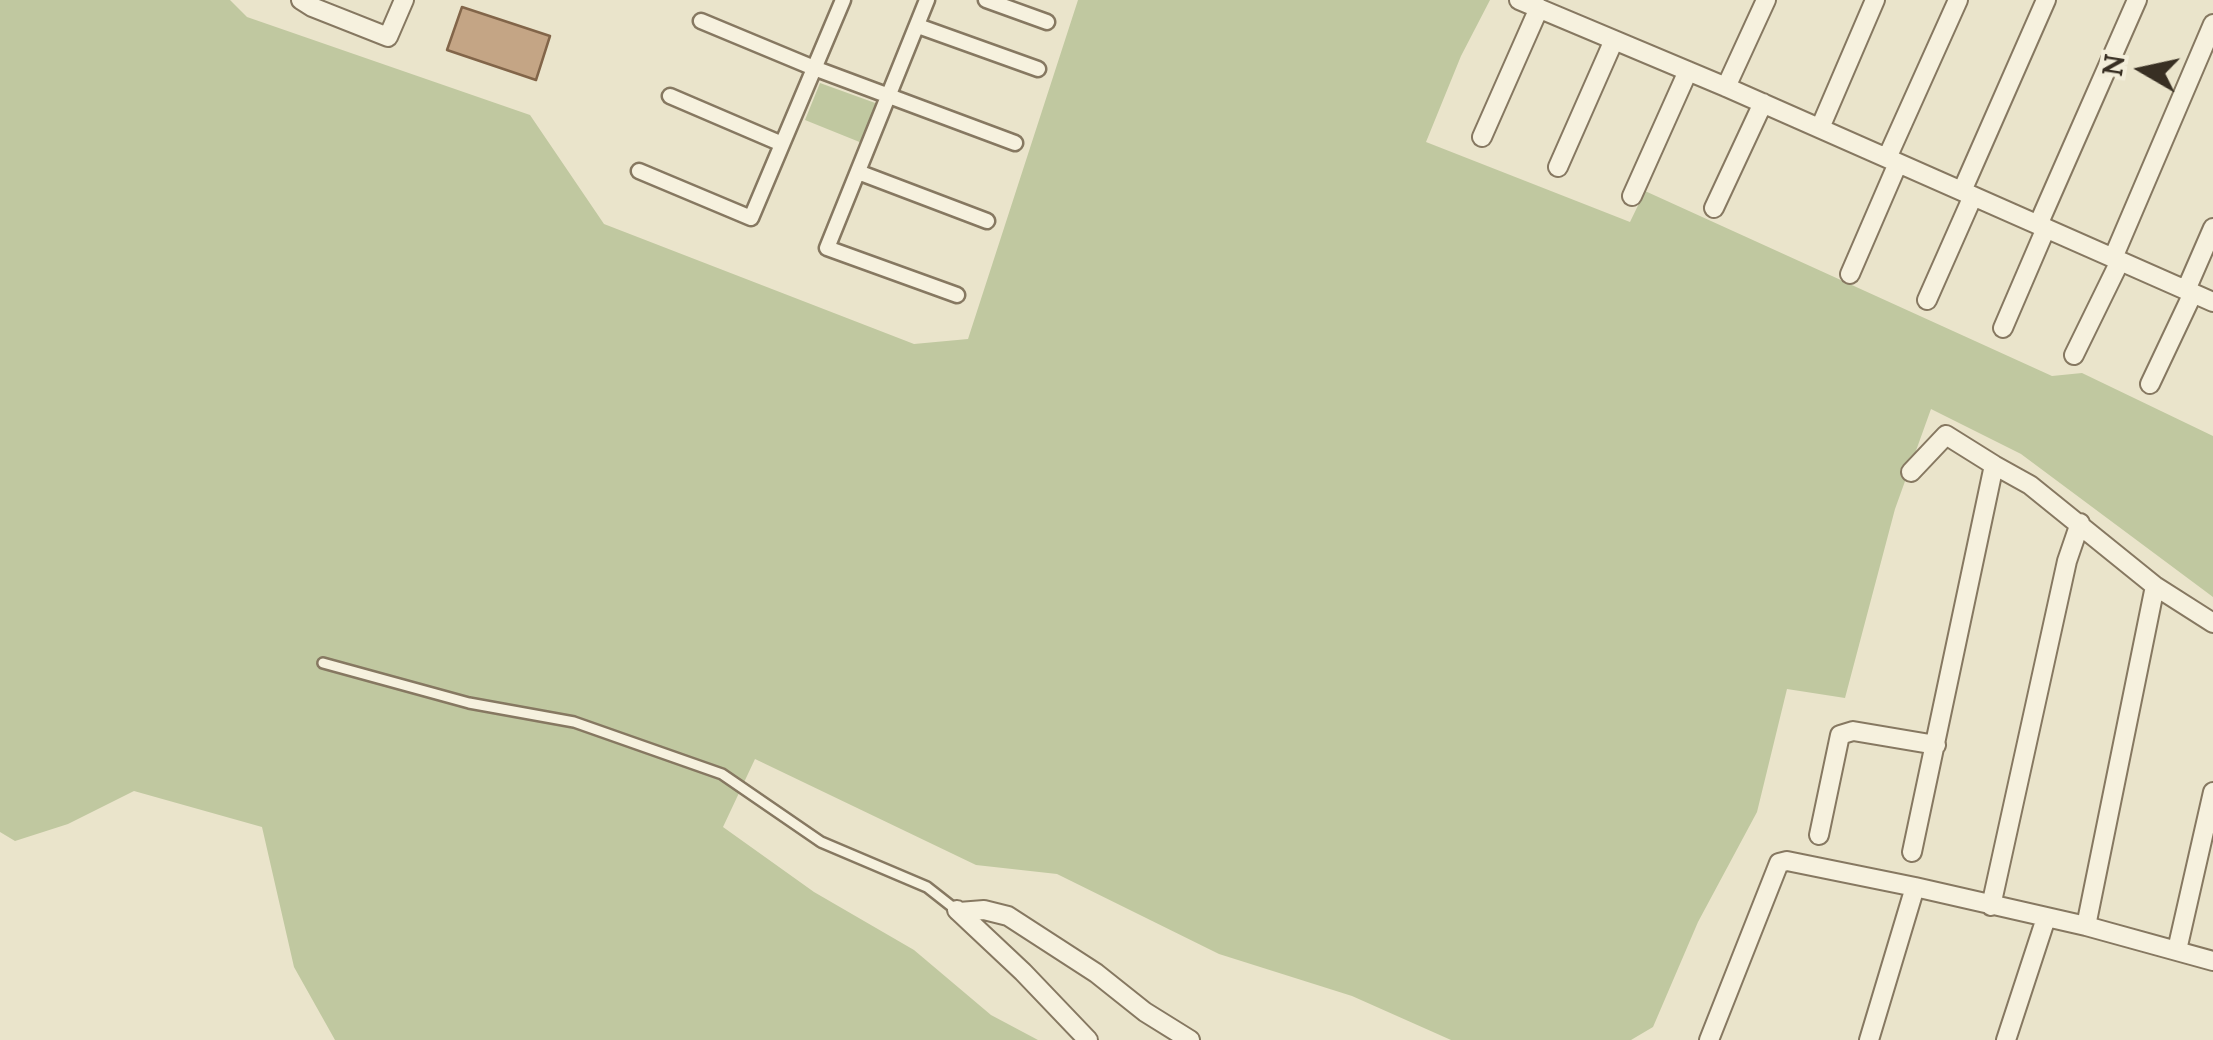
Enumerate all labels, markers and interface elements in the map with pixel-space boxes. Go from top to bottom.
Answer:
north arrow [2093,20,2193,120]
text: N [2094,52,2133,79]

